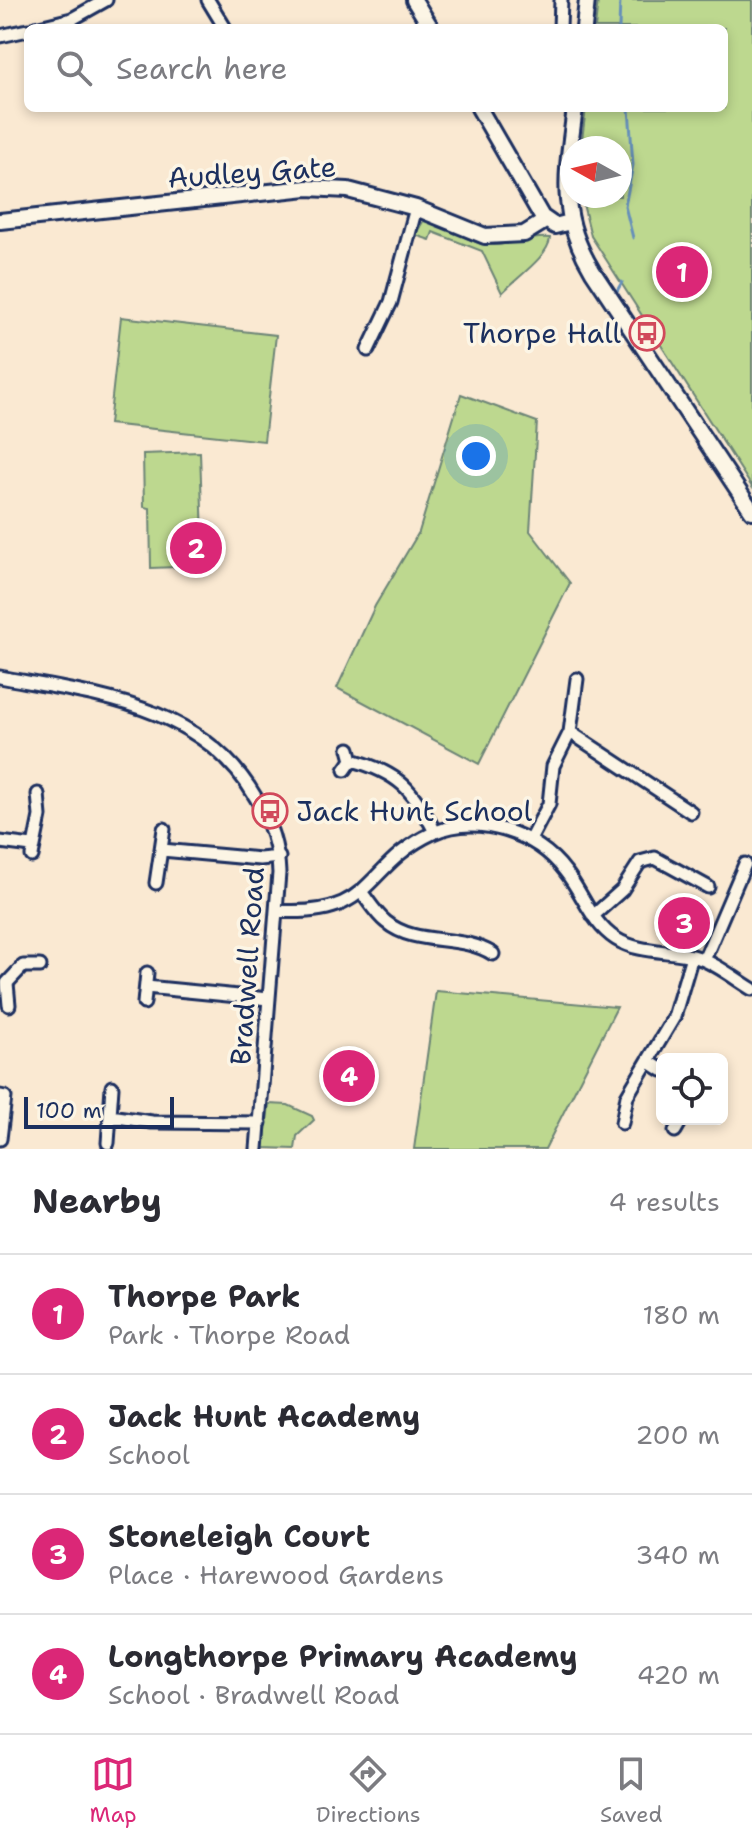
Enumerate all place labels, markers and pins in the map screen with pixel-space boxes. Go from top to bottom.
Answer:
pin: 1 [656,242,708,302]
place label: Thorpe Hall [463,314,622,352]
bus stop icon: Thorpe Hall [628,314,666,352]
pin: 2 [170,518,222,578]
bus stop icon: Jack Hunt School [251,792,289,830]
place label: Jack Hunt School [296,792,533,830]
pin: 3 [658,893,710,953]
pin: 4 [323,1046,375,1106]

